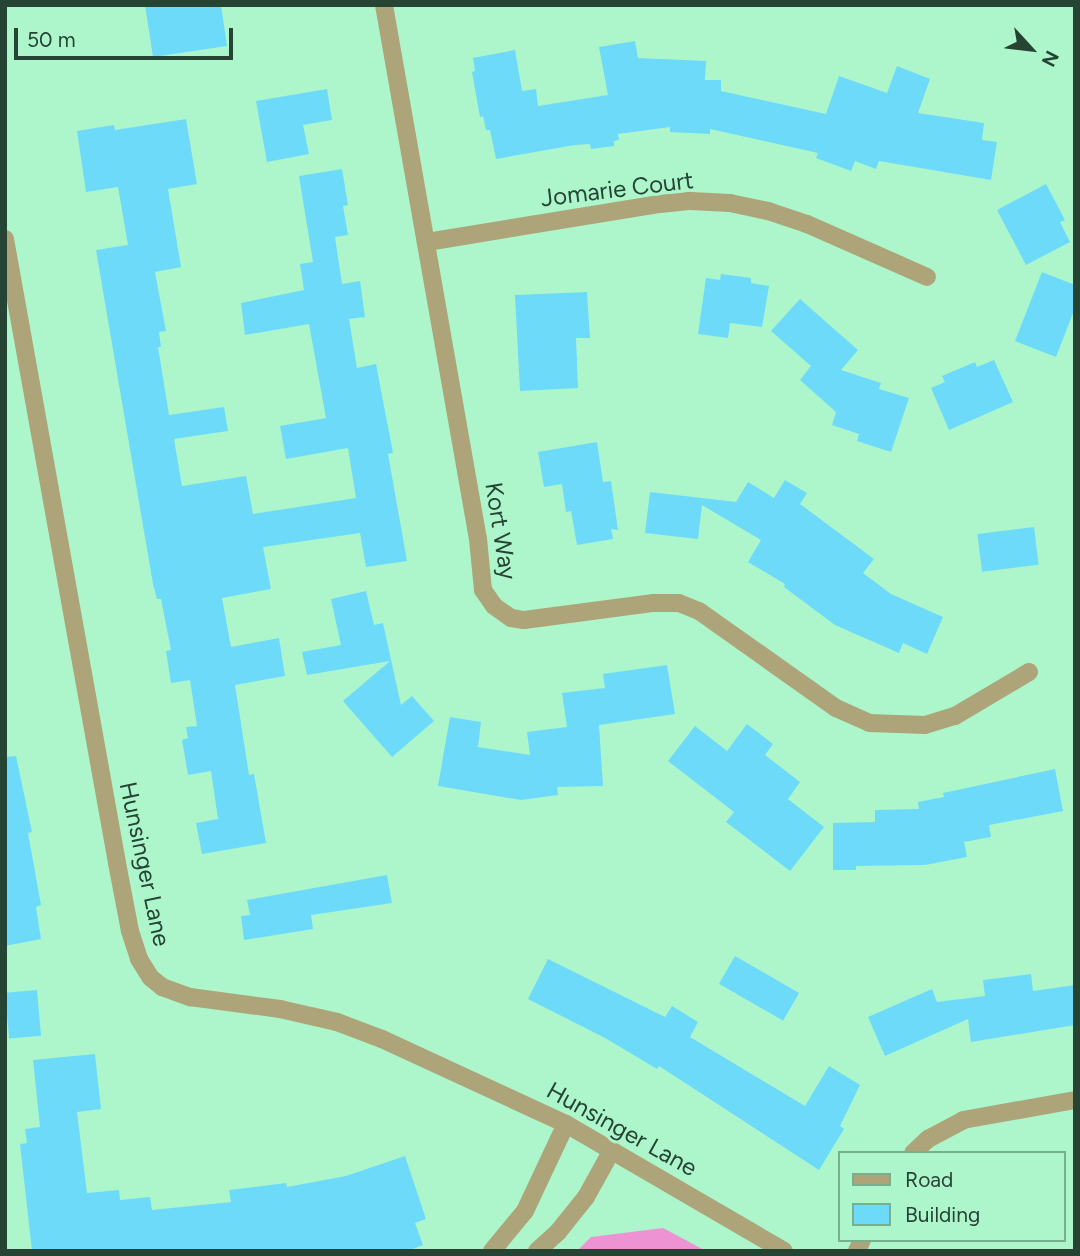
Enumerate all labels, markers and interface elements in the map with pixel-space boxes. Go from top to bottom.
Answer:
scale bar [18,14,236,58]
north arrow [996,14,1066,84]
text: 50 m [27,27,76,52]
text: N [1037,47,1064,71]
street label: Jomarie Court [539,165,695,213]
street label: Kort Way [479,480,523,582]
street label: Hunsinger Lane [114,779,176,949]
street label: Hunsinger Lane [542,1076,702,1182]
legend [838,1151,1066,1242]
text: Road [905,1167,953,1192]
text: Building [905,1202,980,1227]

